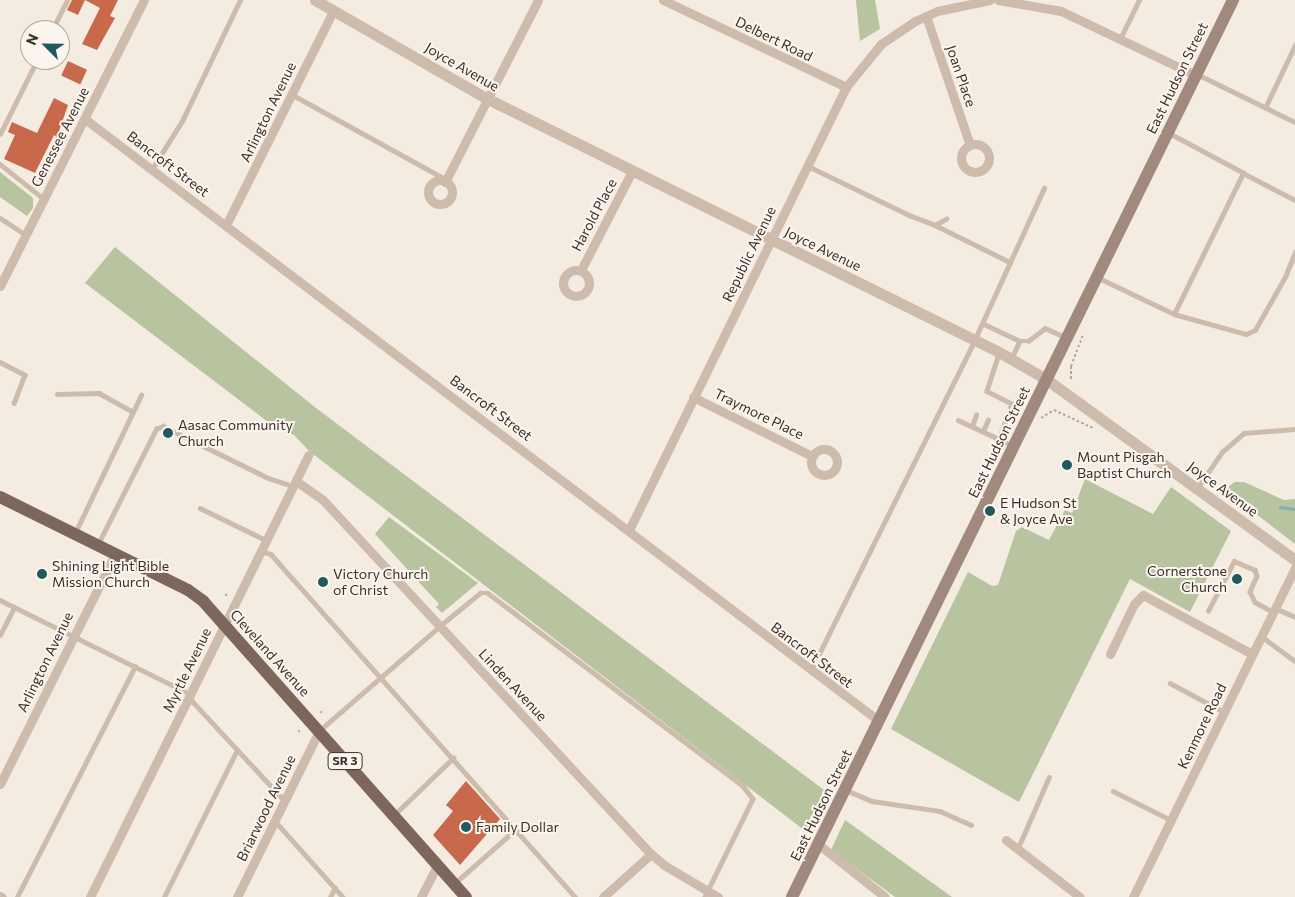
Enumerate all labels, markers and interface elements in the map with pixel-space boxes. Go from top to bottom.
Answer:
street label: Delbert Road [733,13,815,65]
north arrow [20,20,70,70]
street label: East Hudson Street [1143,20,1211,136]
text: N [22,31,42,47]
street label: Joyce Avenue [422,39,502,95]
street label: Joan Place [943,43,979,109]
street label: Arlington Avenue [236,59,300,165]
street label: Genessee Avenue [28,84,92,190]
street label: Bancroft Street [124,128,212,200]
street label: Harold Place [568,176,620,254]
street label: Republic Avenue [719,204,779,304]
street label: Joyce Avenue [782,223,864,275]
street label: Bancroft Street [447,372,535,444]
street label: East Hudson Street [965,384,1033,500]
street label: Traymore Place [711,385,807,443]
place label: Aasac Community Church [178,417,293,450]
marker: Aasac Community Church [162,427,174,439]
place label: Mount Pisgah Baptist Church [1077,449,1171,482]
street label: Joyce Avenue [1185,458,1261,520]
marker: Mount Pisgah Baptist Church [1061,459,1073,471]
place label: E Hudson St & Joyce Ave [1000,495,1077,528]
marker: E Hudson St & Joyce Ave [984,505,996,517]
place label: Shining Light Bible Mission Church [52,558,169,590]
place label: Cornerstone Church [1147,563,1227,596]
place label: Victory Church of Christ [333,566,428,598]
marker: Shining Light Bible Mission Church [36,568,48,580]
marker: Cornerstone Church [1231,573,1243,585]
marker: Victory Church of Christ [317,576,329,588]
street label: Cleveland Avenue [227,606,313,700]
street label: Arlington Avenue [13,609,77,715]
street label: Bancroft Street [768,619,856,691]
street label: Myrtle Avenue [159,625,215,715]
street label: Linden Avenue [475,645,551,725]
street label: Kenmore Road [1174,681,1230,771]
street label: East Hudson Street [787,747,855,863]
road number: SR 3 [328,751,362,770]
street label: Briarwood Avenue [233,752,299,864]
place label: Family Dollar [476,819,559,835]
marker: Family Dollar [460,821,472,833]

